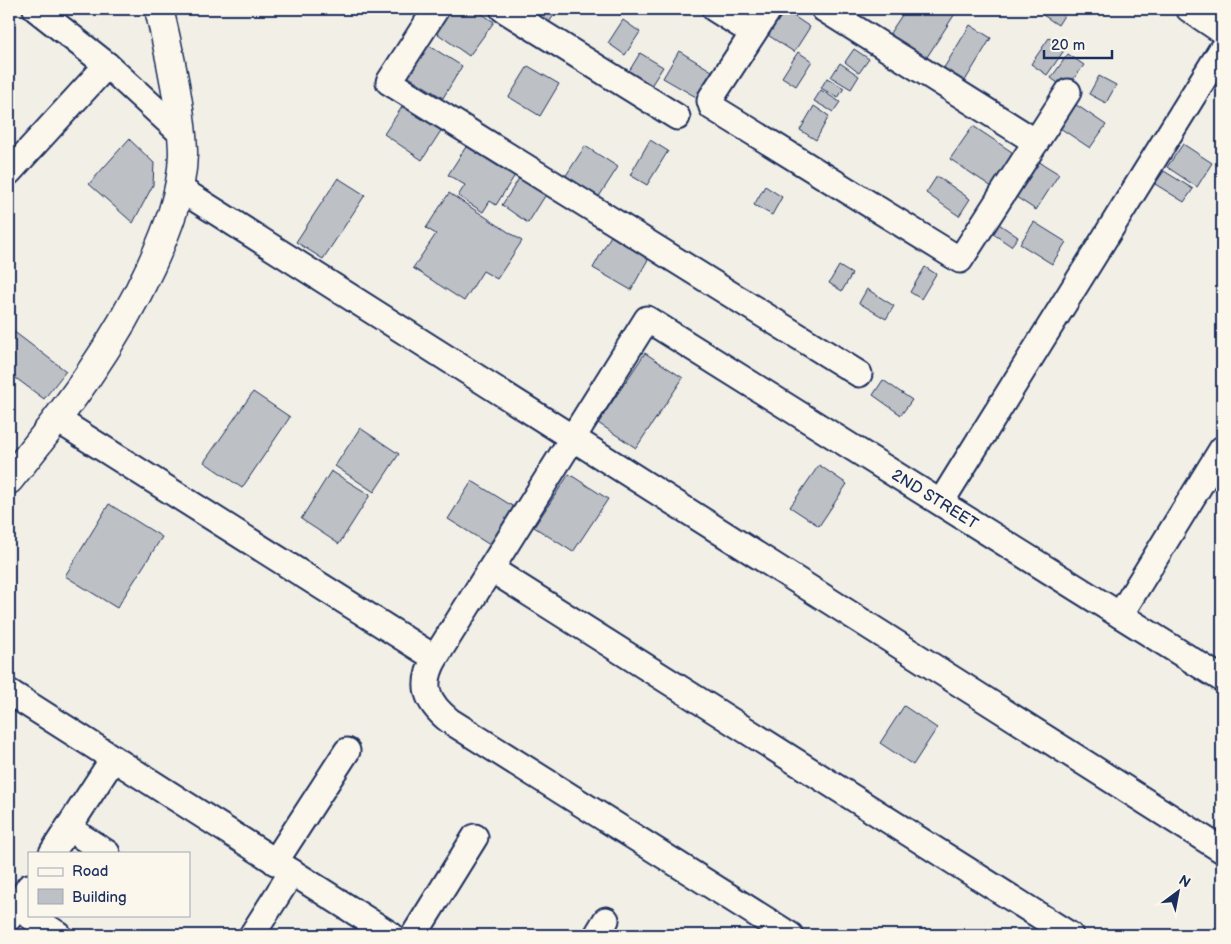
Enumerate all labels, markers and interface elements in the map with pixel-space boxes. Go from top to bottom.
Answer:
scale bar [1044,28,1111,60]
text: 20 m [1051,36,1085,55]
street label: 2ND STREET [888,465,982,534]
legend [28,852,190,916]
text: Road [72,862,108,881]
north arrow [1154,866,1204,916]
text: N [1176,871,1194,891]
text: Building [72,888,127,907]

